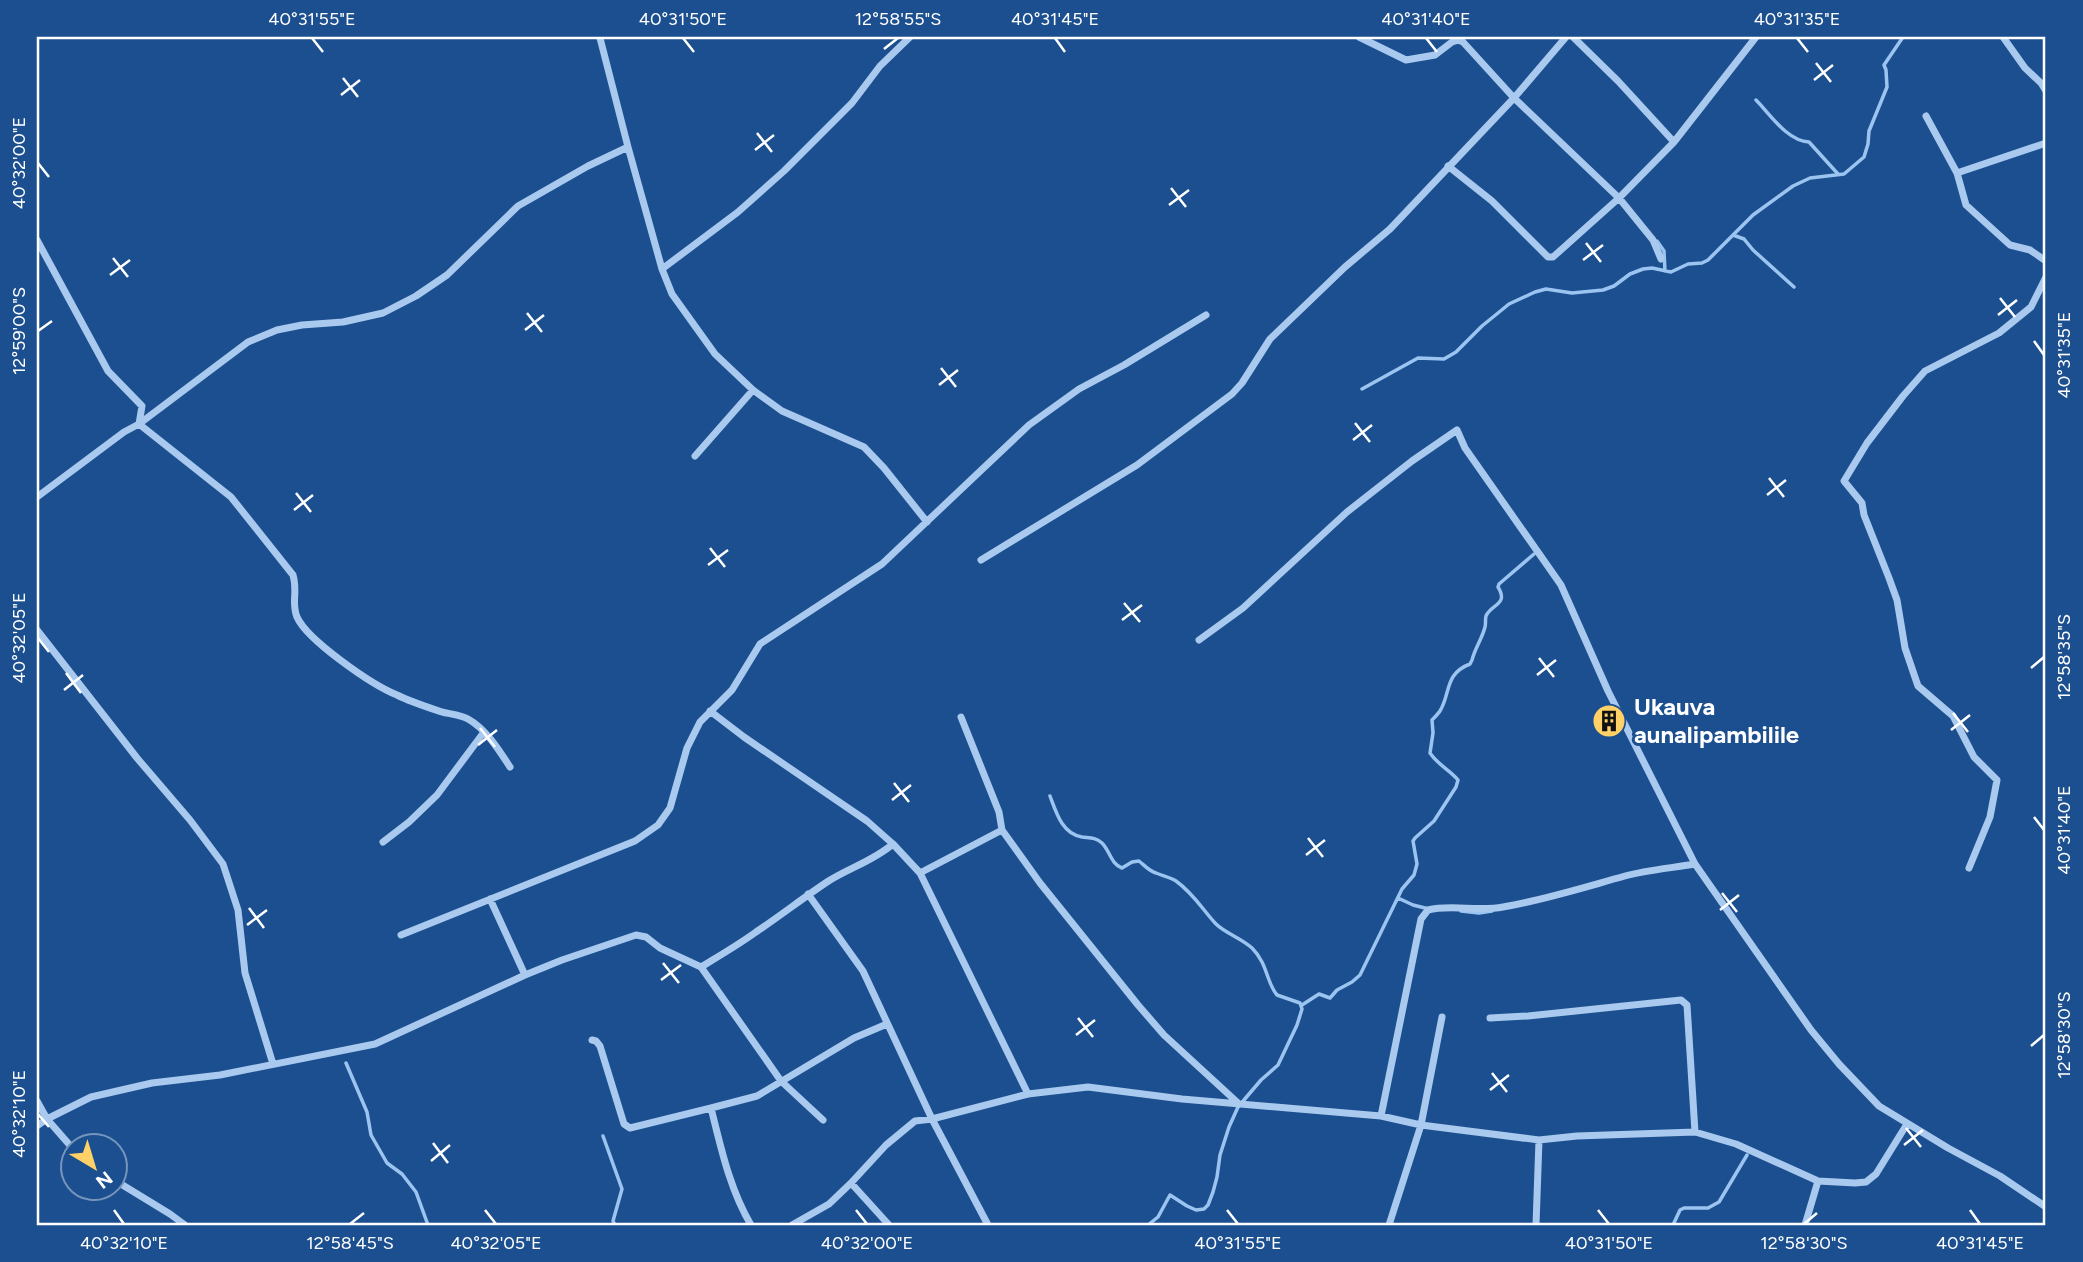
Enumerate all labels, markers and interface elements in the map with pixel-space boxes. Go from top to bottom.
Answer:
text: 40°31'55"E [268,8,356,30]
text: 40°31'50"E [639,8,727,30]
text: 12°58'55"S [855,8,941,30]
text: 40°31'45"E [1011,8,1099,30]
text: 40°31'40"E [1381,8,1471,30]
text: 40°31'35"E [1754,8,1840,30]
text: 40°32'00"E [8,117,30,209]
text: 12°59'00"S [8,287,30,375]
text: 40°31'35"E [2053,312,2075,398]
text: 40°32'05"E [8,592,30,684]
text: 12°58'35"S [2053,614,2075,700]
place label: Ukauva aunalipambilile [1634,692,1799,749]
building icon: Ukauva aunalipambilile [1590,702,1628,740]
text: 40°31'40"E [2053,785,2075,875]
text: 12°58'30"S [2053,991,2075,1079]
text: 40°32'10"E [8,1070,30,1158]
north arrow [60,1132,130,1202]
text: N [91,1166,117,1194]
text: 40°32'10"E [80,1232,168,1254]
text: 12°58'45"S [306,1232,394,1254]
text: 40°32'05"E [450,1232,542,1254]
text: 40°32'00"E [821,1232,913,1254]
text: 40°31'55"E [1194,1232,1282,1254]
text: 40°31'50"E [1565,1232,1653,1254]
text: 12°58'30"S [1760,1232,1848,1254]
text: 40°31'45"E [1936,1232,2024,1254]

